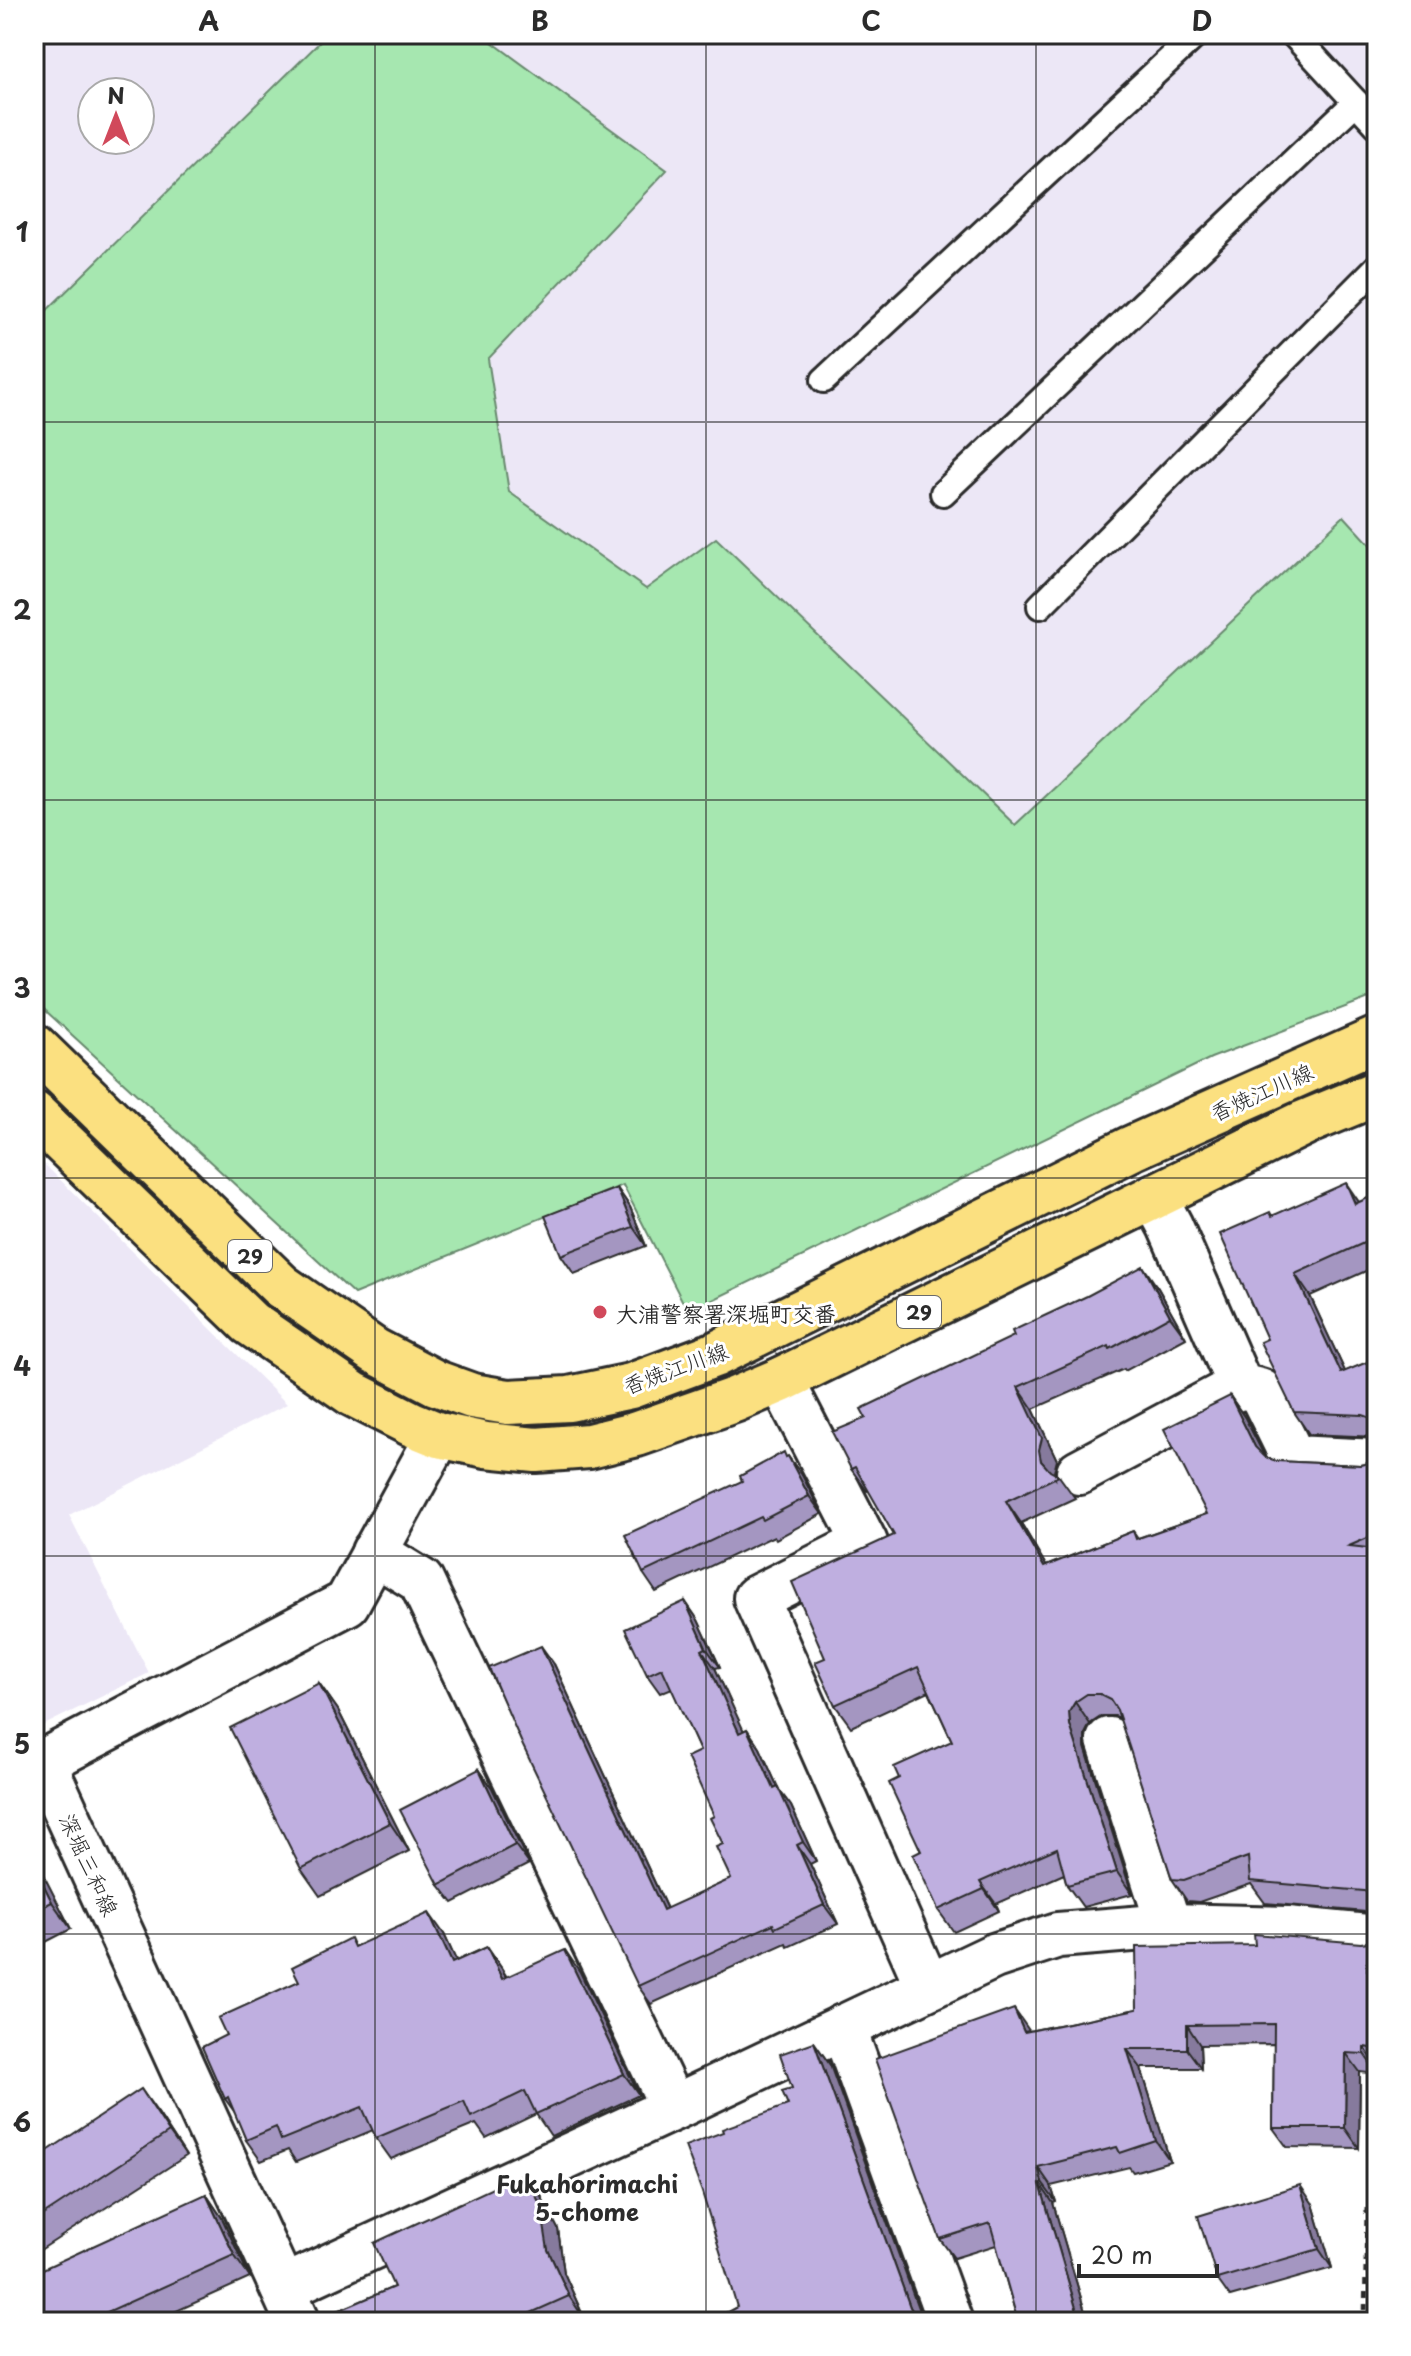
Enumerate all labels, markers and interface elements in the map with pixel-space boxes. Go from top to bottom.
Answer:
text: A [199,1,219,40]
text: B [531,1,549,40]
text: C [861,1,881,40]
text: D [1192,1,1212,40]
north arrow [76,76,156,156]
text: N [107,78,125,111]
text: 1 [16,212,28,251]
text: 2 [13,590,31,629]
text: 3 [13,968,31,1007]
street label: 香焼江川線 [1204,1054,1318,1128]
road number: 29 [228,1240,272,1272]
place label: 大浦警察署深堀町交番 [616,1296,836,1329]
road number: 29 [897,1296,941,1328]
marker: 大浦警察署深堀町交番 [591,1303,609,1321]
street label: 香焼江川線 [618,1333,732,1401]
text: 4 [13,1346,31,1385]
text: 5 [14,1724,30,1763]
street label: 深堀三和線 [52,1807,128,1921]
text: 6 [13,2102,31,2141]
district label: Fukahorimachi 5-chome [496,2165,678,2229]
scale bar [1079,2228,1217,2278]
text: 20 m [1091,2236,1153,2272]

